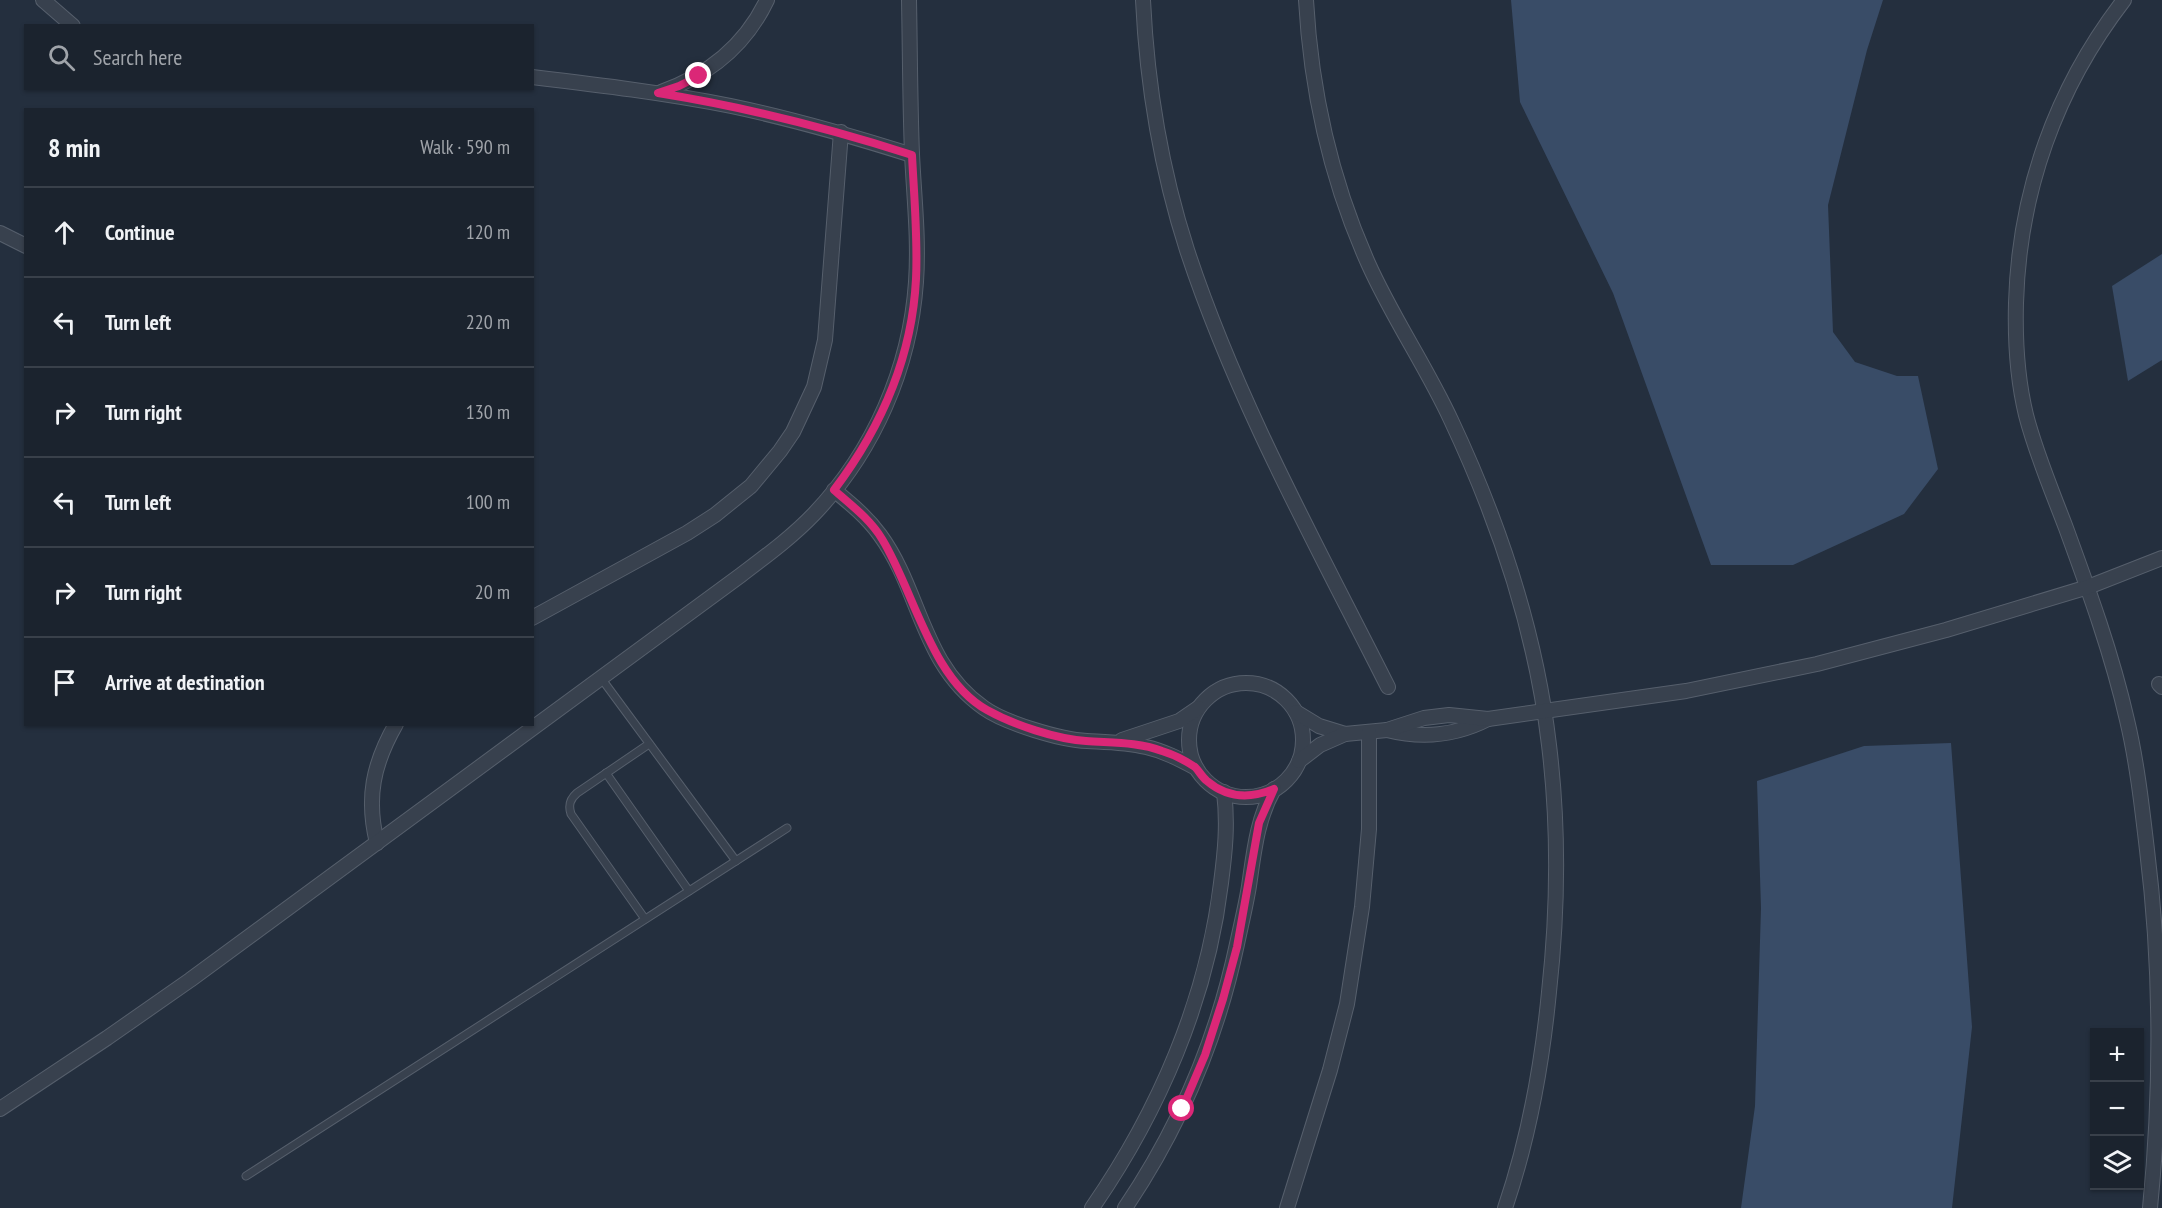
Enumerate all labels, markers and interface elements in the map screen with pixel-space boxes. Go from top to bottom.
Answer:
search box [24,24,534,90]
icon: search [45,41,78,74]
text: Search here [93,43,182,71]
route end [685,62,711,88]
text: 8 min [48,131,101,164]
text: Walk · 590 m [420,134,510,160]
icon: ahead [48,216,81,249]
text: Continue [105,218,175,246]
text: 120 m [466,219,510,245]
icon: left [48,306,81,339]
text: Turn left [105,308,171,336]
text: 220 m [466,309,510,335]
icon: right [48,396,81,429]
text: Turn right [105,398,182,426]
text: 130 m [466,399,510,425]
icon: left [48,486,81,519]
text: Turn left [105,488,171,516]
text: 100 m [466,489,510,515]
icon: right [48,576,81,609]
text: Turn right [105,578,182,606]
text: 20 m [475,579,510,605]
icon: arrive [48,666,81,699]
text: Arrive at destination [105,668,265,696]
map controls [2090,1028,2144,1190]
button: + [2090,1028,2144,1082]
button: − [2090,1082,2144,1136]
route start [1168,1095,1194,1121]
button: layers [2090,1136,2144,1190]

